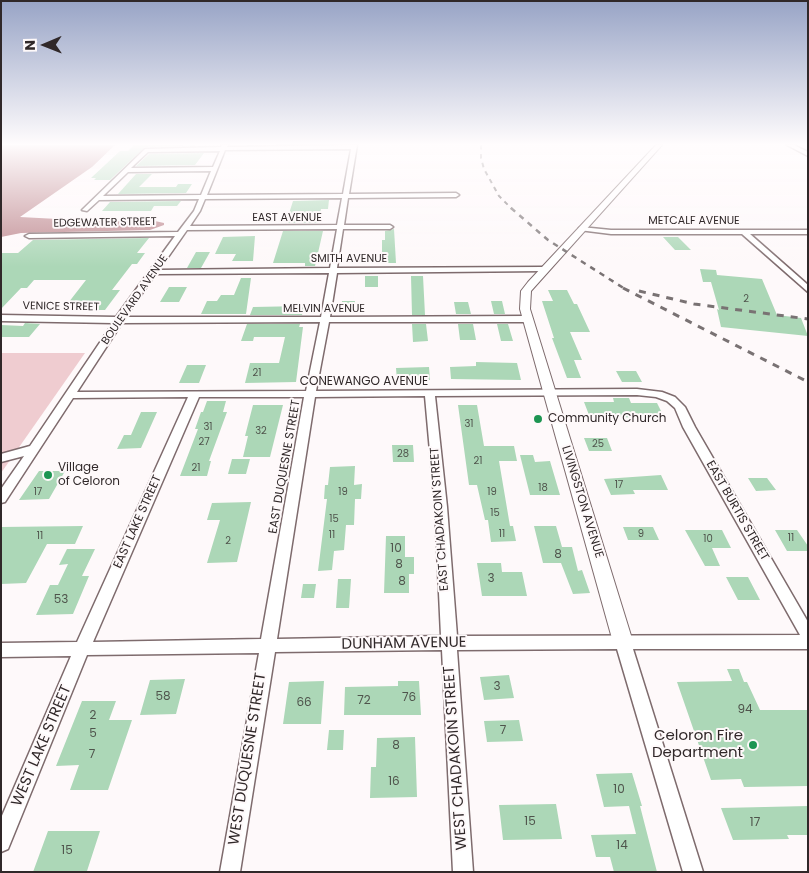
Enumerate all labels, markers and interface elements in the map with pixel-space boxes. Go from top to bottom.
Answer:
north arrow [20,20,70,70]
text: N [20,40,40,51]
street label: EAST AVENUE [252,211,322,225]
street label: METCALF AVENUE [648,214,740,228]
street label: EDGEWATER STREET [53,215,157,231]
street label: BOULEVARD AVENUE [99,252,171,348]
street label: SMITH AVENUE [311,252,387,266]
house number: 2 [743,293,749,305]
street label: VENICE STREET [22,300,100,314]
street label: MELVIN AVENUE [283,302,365,316]
house number: 21 [253,367,261,379]
street label: CONEWANGO AVENUE [300,375,428,389]
street label: EAST DUQUESNE STREET [266,399,304,535]
place label: Community Church [548,412,666,426]
marker: Community Church [532,413,544,425]
house number: 31 [464,418,474,430]
house number: 31 [203,421,213,433]
house number: 32 [255,425,267,437]
house number: 27 [198,436,210,448]
house number: 25 [592,438,604,450]
street label: LIVINGSTON AVENUE [558,444,606,560]
street label: EAST CHADAKOIN STREET [428,447,452,591]
house number: 28 [397,448,409,460]
house number: 21 [474,455,482,467]
street label: EAST BURTIS STREET [702,458,772,564]
place label: Village of Celoron [58,461,120,489]
house number: 21 [192,462,200,474]
marker: Village of Celoron [42,469,54,481]
street label: EAST LAKE STREET [111,473,165,571]
house number: 17 [615,479,623,491]
house number: 18 [538,482,548,494]
house number: 17 [34,486,42,498]
house number: 19 [338,486,348,498]
house number: 19 [487,486,497,498]
house number: 15 [490,507,500,519]
house number: 15 [329,513,339,525]
house number: 11 [499,528,505,540]
house number: 9 [638,528,644,540]
house number: 11 [329,529,335,541]
house number: 11 [37,530,43,542]
house number: 11 [788,532,794,544]
house number: 10 [703,533,713,545]
house number: 2 [225,535,231,547]
house number: 10 [390,542,402,556]
house number: 8 [554,548,562,562]
house number: 8 [395,558,403,572]
house number: 3 [487,572,495,586]
house number: 8 [398,575,406,589]
house number: 53 [54,593,68,607]
street label: DUNHAM AVENUE [341,634,467,654]
street label: WEST CHADAKOIN STREET [441,665,471,851]
street label: WEST DUQUESNE STREET [225,672,271,846]
house number: 3 [493,680,501,694]
street label: WEST LAKE STREET [8,683,76,809]
house number: 58 [155,690,171,704]
house number: 76 [402,691,416,705]
house number: 72 [357,694,371,708]
house number: 66 [296,696,312,710]
house number: 94 [737,703,753,717]
house number: 2 [90,709,96,723]
house number: 7 [500,724,506,738]
house number: 5 [89,727,97,741]
place label: Celoron Fire Department [652,727,743,762]
house number: 8 [392,739,400,753]
marker: Celoron Fire Department [747,739,759,751]
house number: 7 [89,748,95,762]
house number: 16 [388,775,400,789]
house number: 10 [613,783,625,797]
house number: 15 [524,815,536,829]
house number: 17 [750,816,760,830]
house number: 14 [616,839,628,853]
house number: 15 [61,844,73,858]

